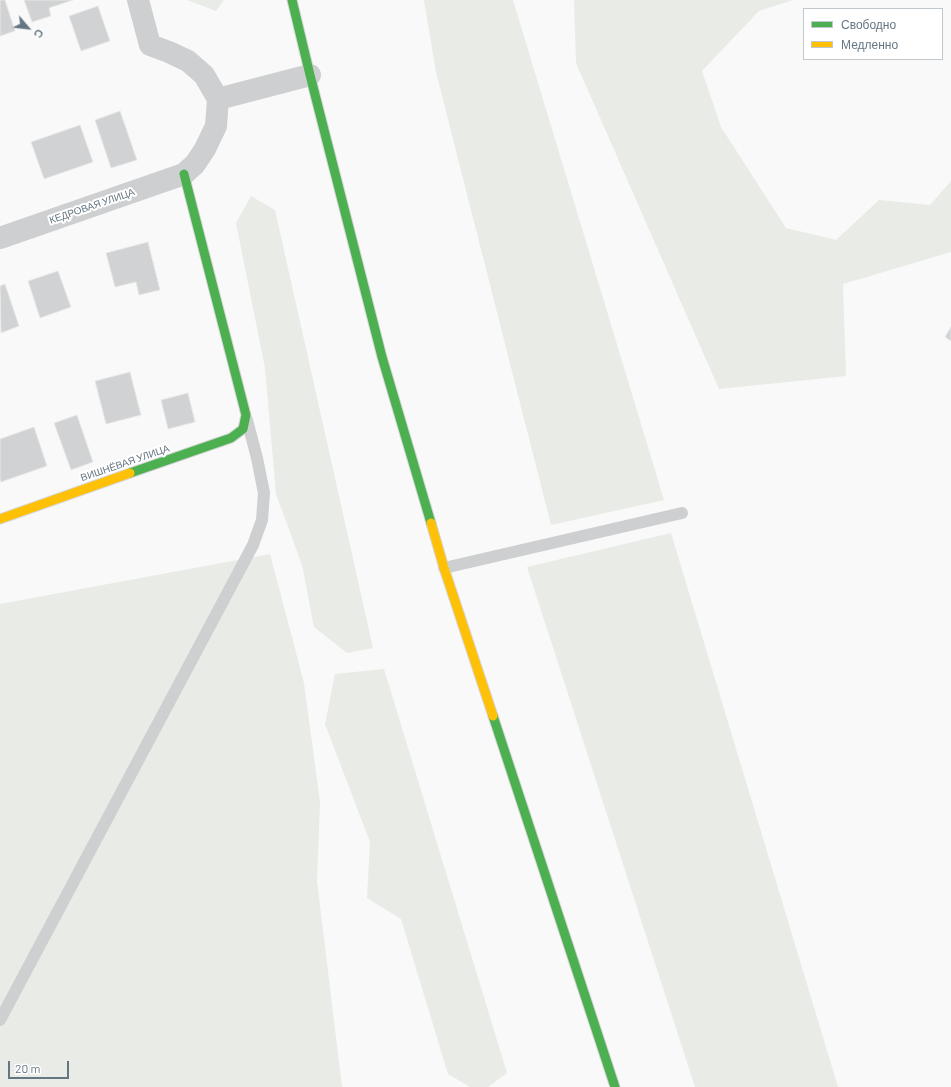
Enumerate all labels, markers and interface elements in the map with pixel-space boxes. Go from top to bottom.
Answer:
north arrow [8,8,48,48]
legend [803,8,943,60]
text: Свободно [841,17,896,31]
text: С [31,27,47,40]
text: Медленно [841,37,898,51]
street label: КЕДРОВАЯ УЛИЦА [48,186,136,226]
street label: ВИШНЁВАЯ УЛИЦА [79,442,171,484]
scale bar [10,1053,71,1079]
text: 20 m [15,1061,41,1075]

